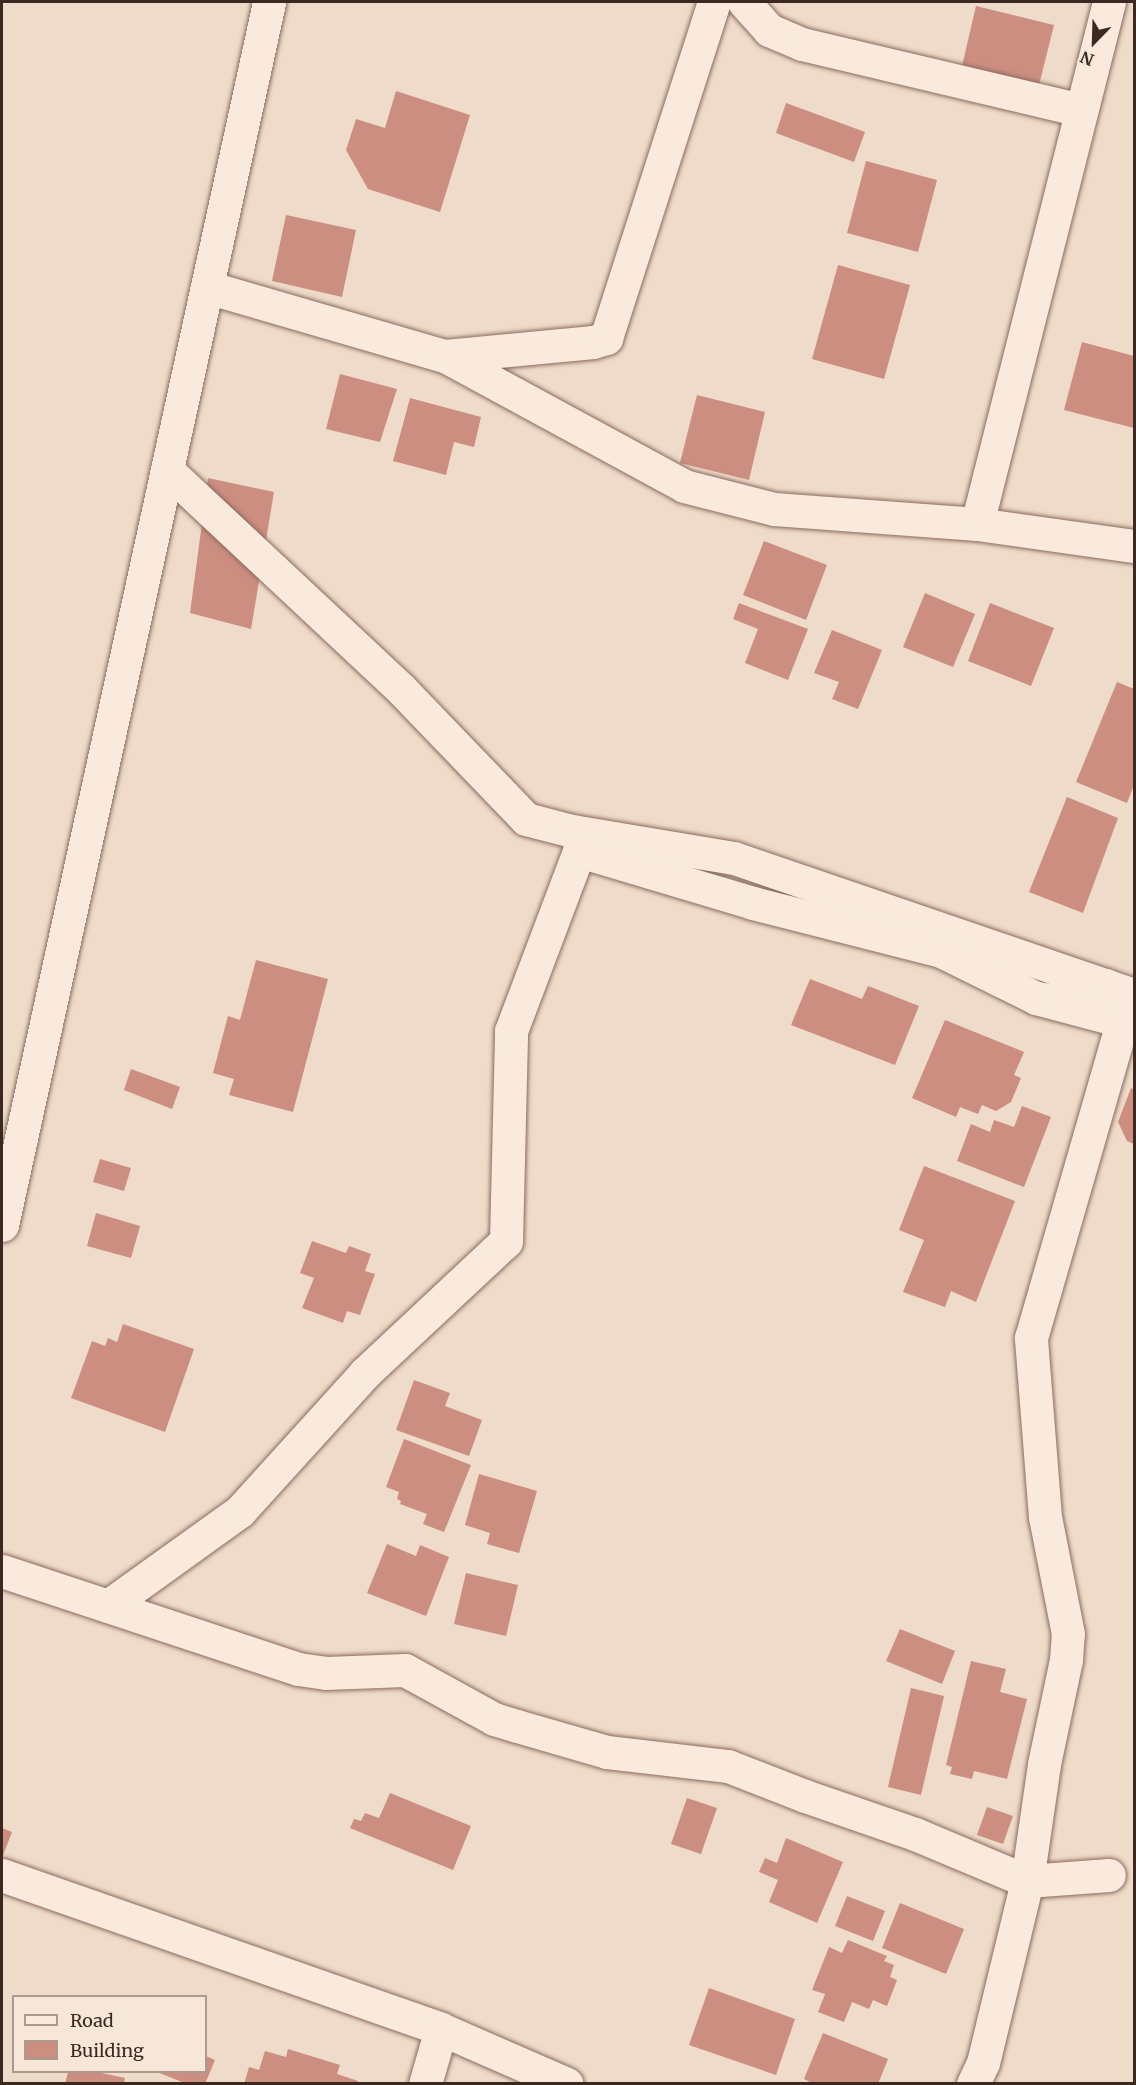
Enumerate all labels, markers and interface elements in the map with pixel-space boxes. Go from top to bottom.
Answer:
north arrow [1064,12,1124,72]
text: N [1077,47,1097,70]
legend [12,1995,207,2073]
text: Road [70,2009,114,2032]
text: Building [70,2039,144,2062]

